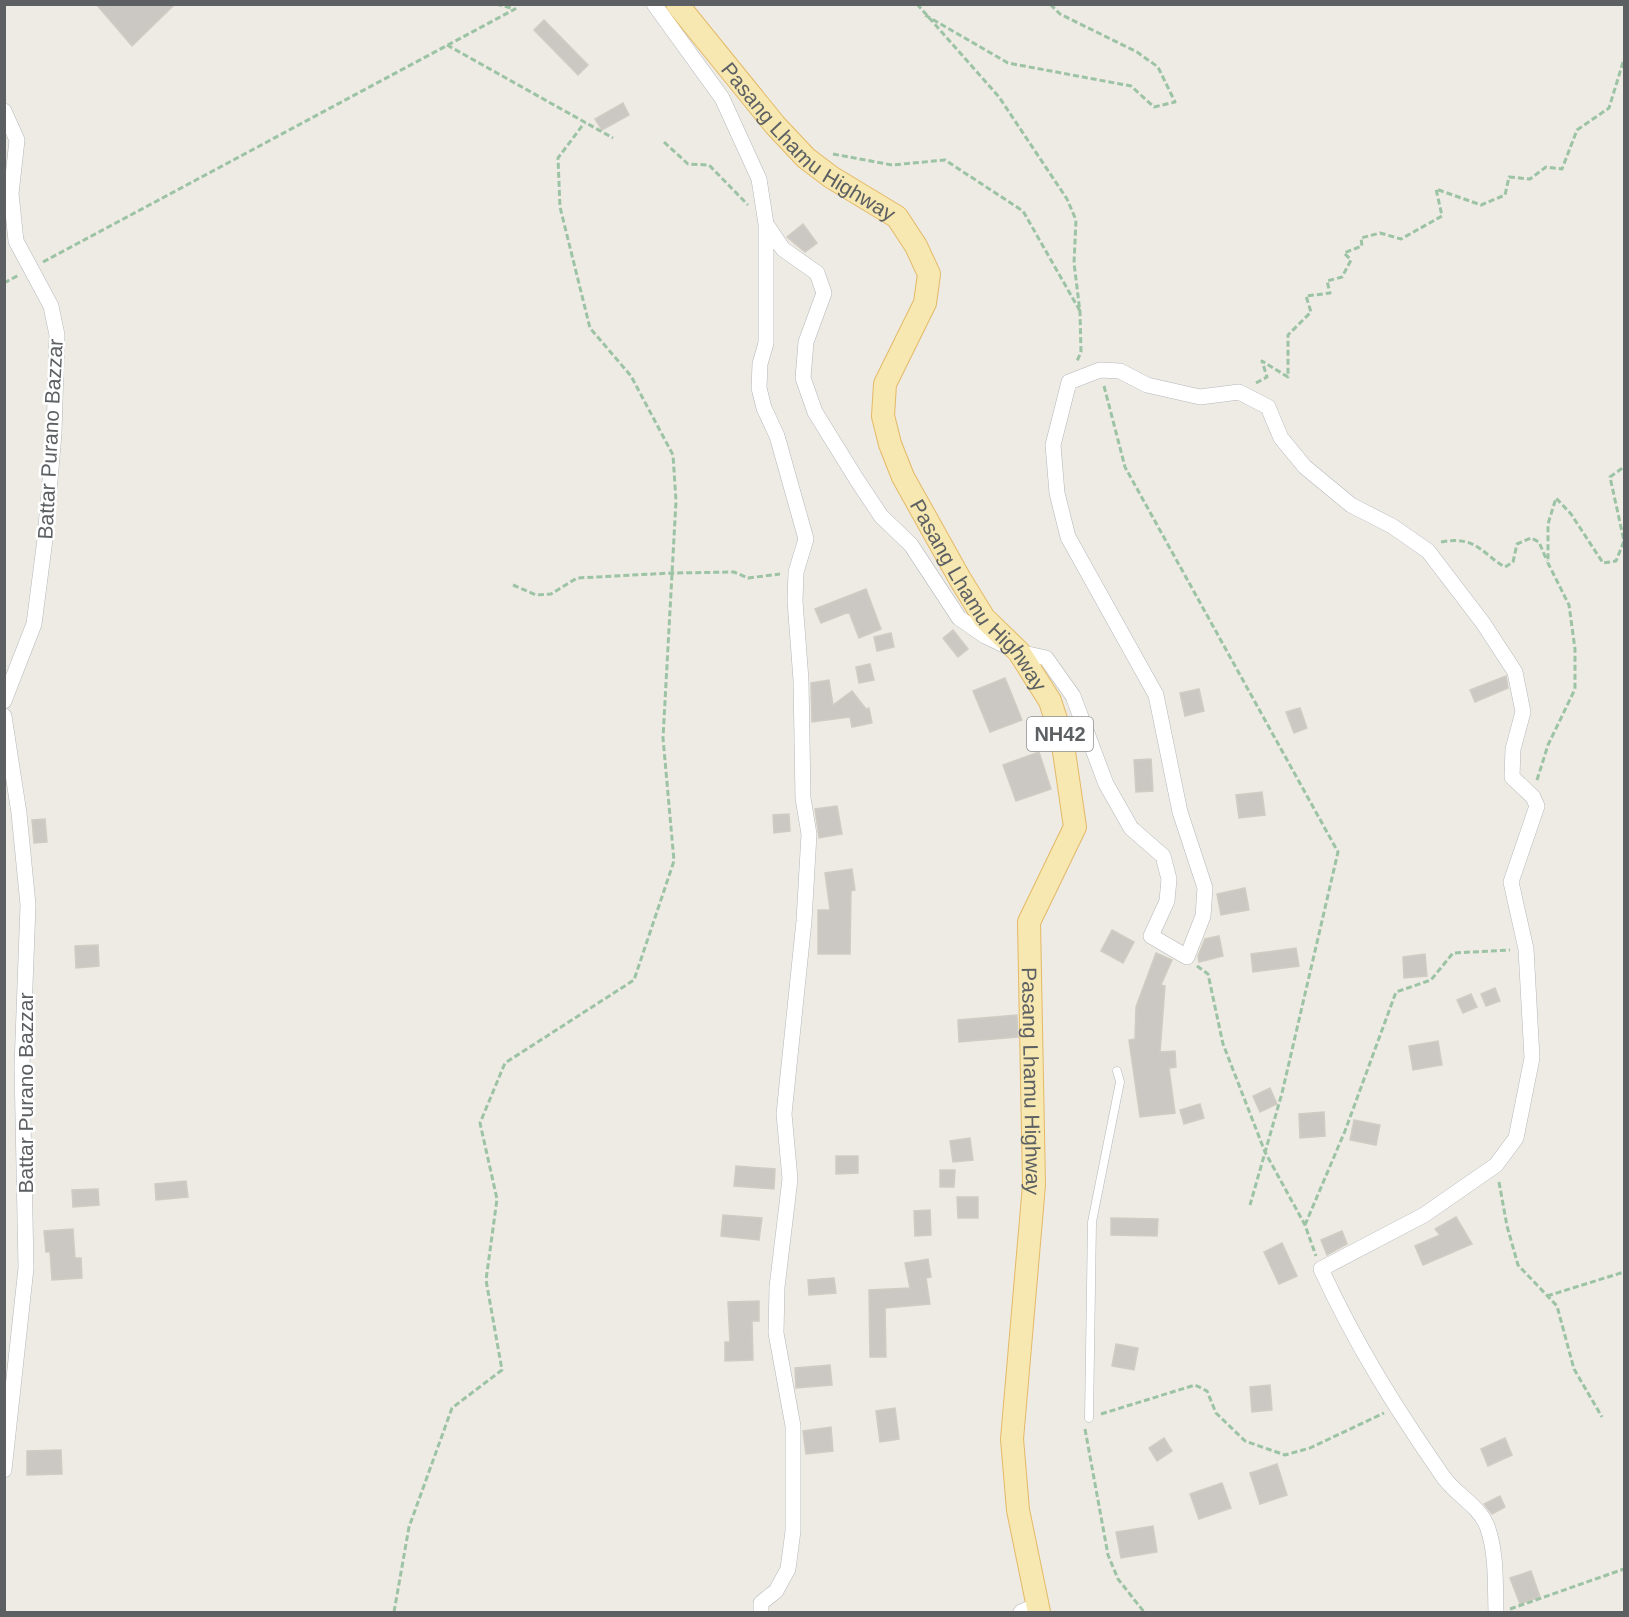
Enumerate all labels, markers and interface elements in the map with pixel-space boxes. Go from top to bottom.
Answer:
street label: Pasang Lhamu Highway [717,57,900,225]
street label: Battar Purano Bazzar [33,338,67,540]
street label: Pasang Lhamu Highway [906,495,1052,695]
road number: NH42 [1027,717,1093,751]
street label: Pasang Lhamu Highway [1018,967,1046,1196]
street label: Battar Purano Bazzar [14,993,37,1193]

